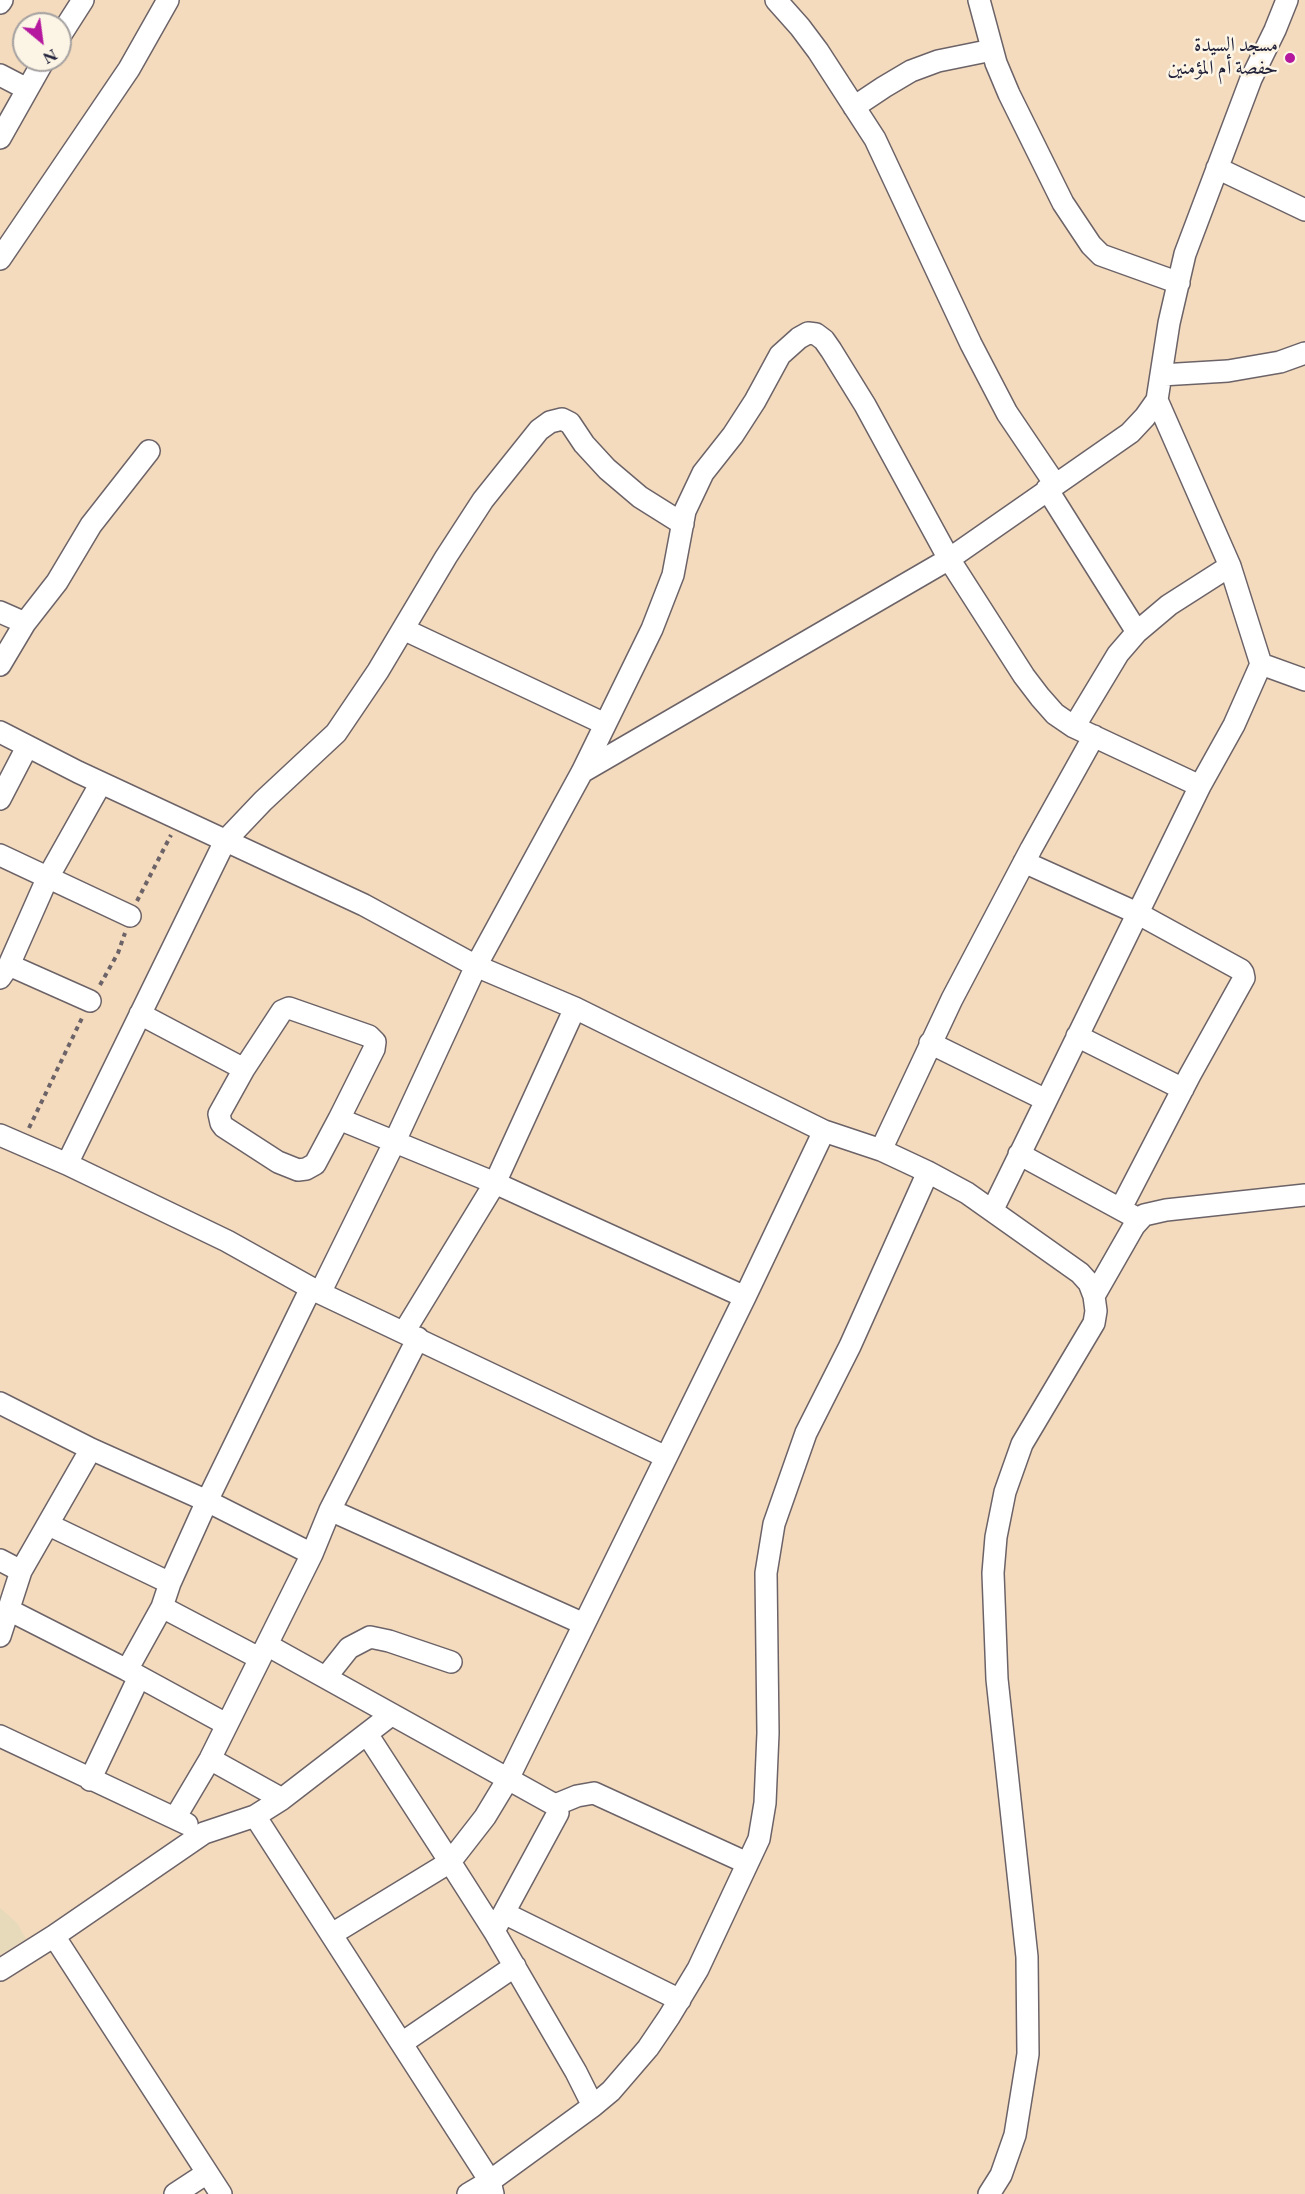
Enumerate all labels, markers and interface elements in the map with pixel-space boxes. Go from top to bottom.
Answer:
north arrow [12,12,72,72]
place label: مسجد السيدة حفصة أم المؤمنين [1167,34,1278,81]
text: N [39,44,61,69]
marker: مسجد السيدة حفصة أم المؤمنين [1283,51,1297,65]

